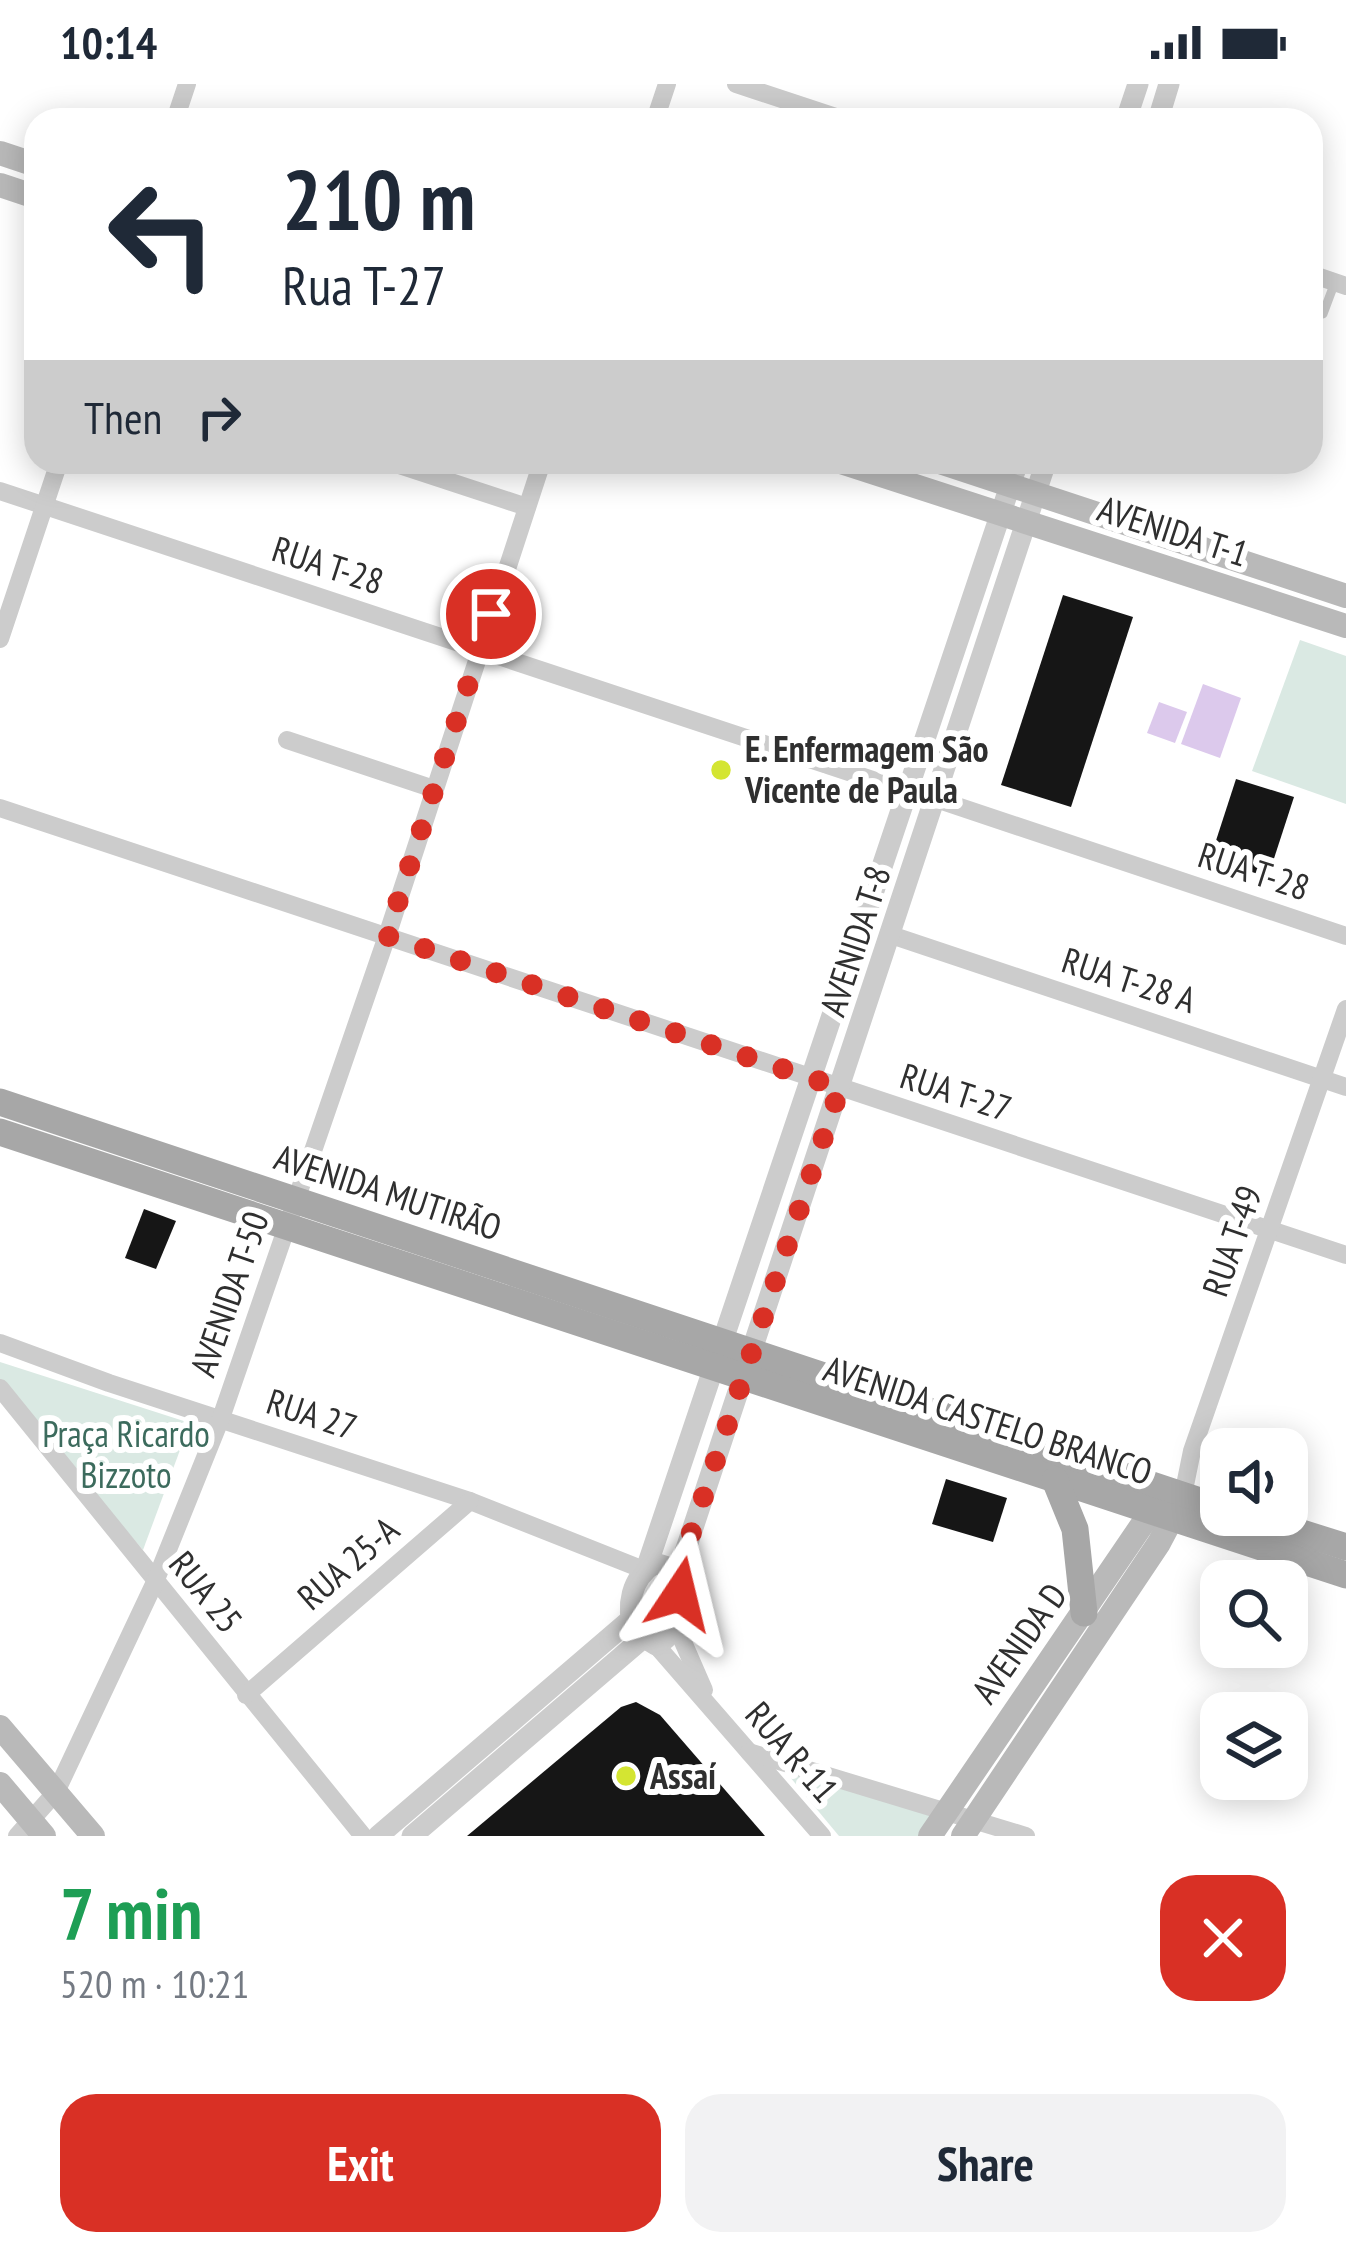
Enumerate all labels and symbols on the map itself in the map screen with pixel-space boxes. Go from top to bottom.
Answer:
street label: AVENIDA T-1 [1092,484,1254,577]
street label: RUA T-28 [267,525,390,604]
pin [440,563,542,665]
place label: E. Enfermagem São Vicente de Paula [744,725,989,813]
marker: E. Enfermagem São Vicente de Paula [708,757,734,783]
street label: RUA T-28 [1193,831,1316,910]
street label: AVENIDA T-8 [808,860,901,1022]
street label: RUA T-28 A [1056,936,1202,1023]
street label: RUA T-27 [895,1052,1018,1131]
street label: AVENIDA MUTIRÃO [269,1133,508,1250]
street label: RUA T-49 [1191,1179,1272,1302]
street label: AVENIDA T-50 [178,1205,279,1383]
street label: AVENIDA CASTELO BRANCO [818,1344,1158,1495]
street label: RUA 27 [261,1377,363,1450]
park label: Praça Ricardo Bizzoto [42,1410,210,1498]
street label: RUA 25-A [287,1506,408,1619]
position arrow [617,1531,743,1657]
street label: RUA 25 [159,1541,254,1642]
street label: AVENIDA D [960,1574,1077,1712]
street label: RUA R-11 [736,1692,849,1812]
place label: Assaí [649,1752,716,1799]
marker: Assaí [613,1763,639,1789]

